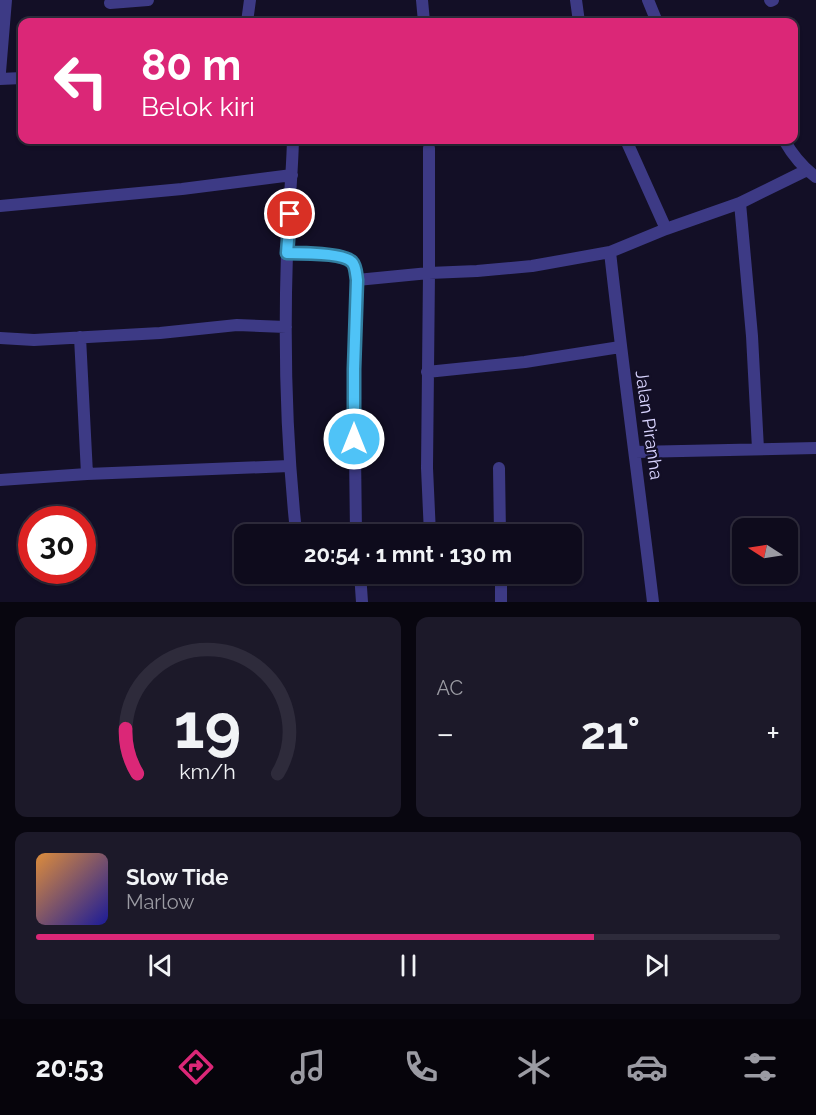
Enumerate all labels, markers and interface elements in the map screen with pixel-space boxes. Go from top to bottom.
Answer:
text: 80 m [141,41,241,90]
icon: left [42,42,120,120]
text: Belok kiri [141,91,255,122]
pin [264,188,315,239]
icon: arrive [273,197,306,230]
street label: Jalan Piranha [631,369,668,481]
position arrow [322,407,386,471]
speed limit sign: 30 [18,506,96,584]
north arrow [732,518,798,584]
map controls [732,518,798,584]
text: 20:54 · 1 mnt · 130 m [304,541,512,567]
text: AC [437,676,463,700]
text: 19 [174,689,242,763]
text: 21° [581,707,640,760]
text: − [437,714,454,753]
text: + [766,714,780,753]
text: km/h [179,759,236,784]
text: Slow Tide [126,864,228,890]
text: Marlow [126,890,195,914]
icon: previous [144,949,177,982]
icon: pause [392,949,425,982]
icon: next [640,949,673,982]
icon: directions [175,1046,217,1088]
icon: music [287,1046,329,1088]
icon: phone [400,1046,442,1088]
icon: climate [513,1046,555,1088]
icon: car [626,1046,668,1088]
icon: filters [739,1046,781,1088]
text: 20:53 [35,1052,104,1083]

